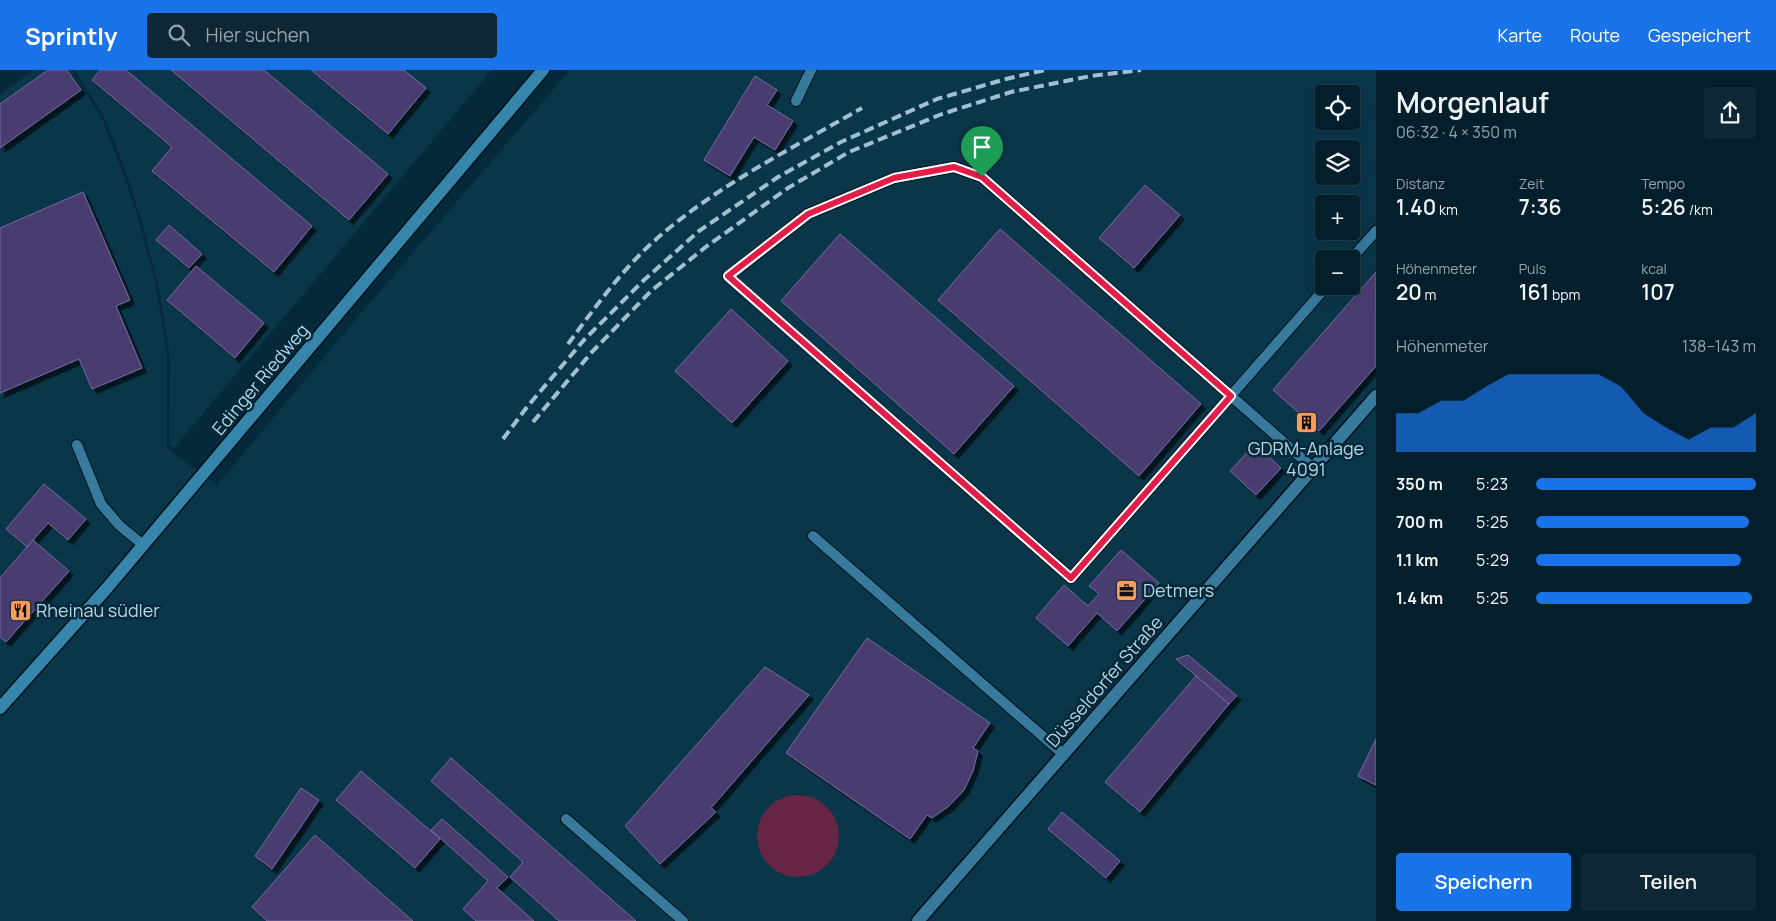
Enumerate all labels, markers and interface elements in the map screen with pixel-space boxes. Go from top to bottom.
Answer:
search box [147,13,497,58]
text: Sprintly [25,19,117,52]
icon: search [165,21,193,49]
text: Hier suchen [205,22,310,48]
text: Karte [1497,23,1542,47]
text: Route [1570,23,1620,47]
text: Gespeichert [1648,23,1751,47]
text: Morgenlauf [1396,83,1549,121]
map controls [1315,85,1360,295]
button: locate [1315,85,1360,130]
button: share [1704,87,1756,139]
text: 06:32 · 4 × 350 m [1396,121,1517,143]
pin [961,126,1003,177]
icon: arrive [968,133,996,161]
button: layers [1315,140,1360,185]
text: Distanz [1396,174,1445,193]
text: Zeit [1519,174,1544,193]
text: Tempo [1641,174,1685,193]
text: 1.40 [1396,193,1436,221]
text: 7:36 [1519,193,1562,221]
text: 5:26 [1641,193,1686,221]
button: + [1315,195,1360,240]
text: km [1436,200,1458,219]
text: /km [1686,200,1713,219]
button: − [1315,250,1360,295]
text: Höhenmeter [1396,259,1477,278]
text: Puls [1519,259,1546,278]
text: kcal [1641,259,1667,278]
text: 20 [1396,278,1422,306]
text: 161 [1519,278,1549,306]
text: 107 [1641,278,1675,306]
text: m [1422,285,1437,304]
text: bpm [1549,285,1580,304]
street label: Edinger Riedweg [206,318,314,440]
text: Höhenmeter [1396,335,1489,357]
text: 138–143 m [1682,335,1756,357]
building icon: GDRM-Anlage 4091 [1294,411,1318,435]
place label: GDRM-Anlage 4091 [1248,436,1364,481]
text: 350 m [1396,473,1443,495]
text: 5:23 [1476,473,1508,495]
text: 700 m [1396,511,1443,533]
text: 5:25 [1476,511,1508,533]
text: 1.1 km [1396,549,1439,571]
text: 5:29 [1476,549,1509,571]
office icon: Detmers [1115,578,1139,602]
place label: Detmers [1143,578,1214,602]
text: 1.4 km [1396,587,1443,609]
text: 5:25 [1476,587,1508,609]
restaurant icon: Rheinau südler [8,598,32,622]
place label: Rheinau südler [36,598,160,622]
street label: Düsseldorfer Straße [1040,610,1168,752]
button: Speichern [1396,853,1571,911]
button: Teilen [1581,853,1756,911]

